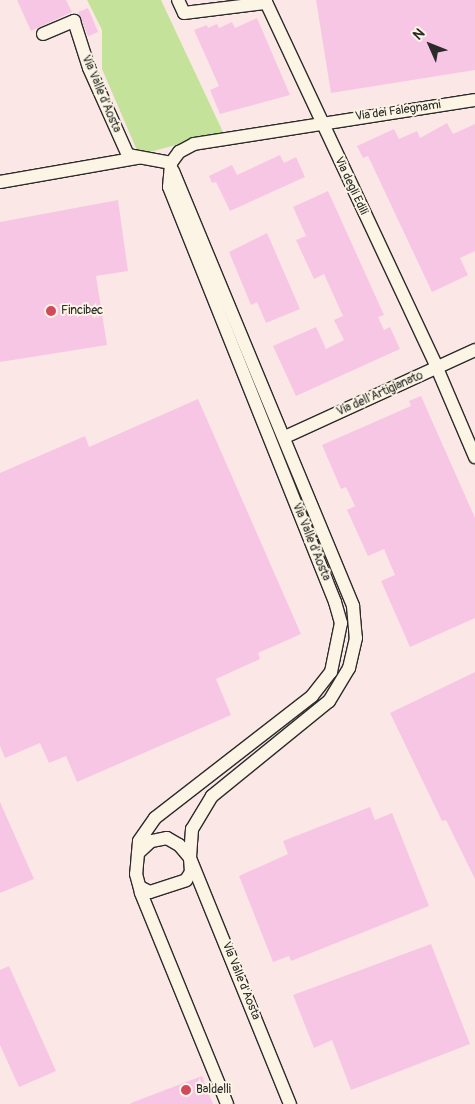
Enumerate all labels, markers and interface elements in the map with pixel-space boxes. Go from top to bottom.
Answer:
north arrow [405,20,455,70]
text: N [409,25,428,44]
street label: Via Valle d'Aosta [78,53,124,135]
street label: Via dei Falegnami [354,98,442,124]
street label: Via degli Edili [331,155,371,217]
place label: Fincibec [61,304,103,318]
marker: Fincibec [45,305,57,317]
street label: Via dell'Artigianato [334,368,426,420]
street label: Via Valle d'Aosta [289,501,333,583]
street label: Via Valle d'Aosta [219,940,263,1022]
place label: Baldelli [196,1083,231,1097]
marker: Baldelli [180,1084,192,1096]

